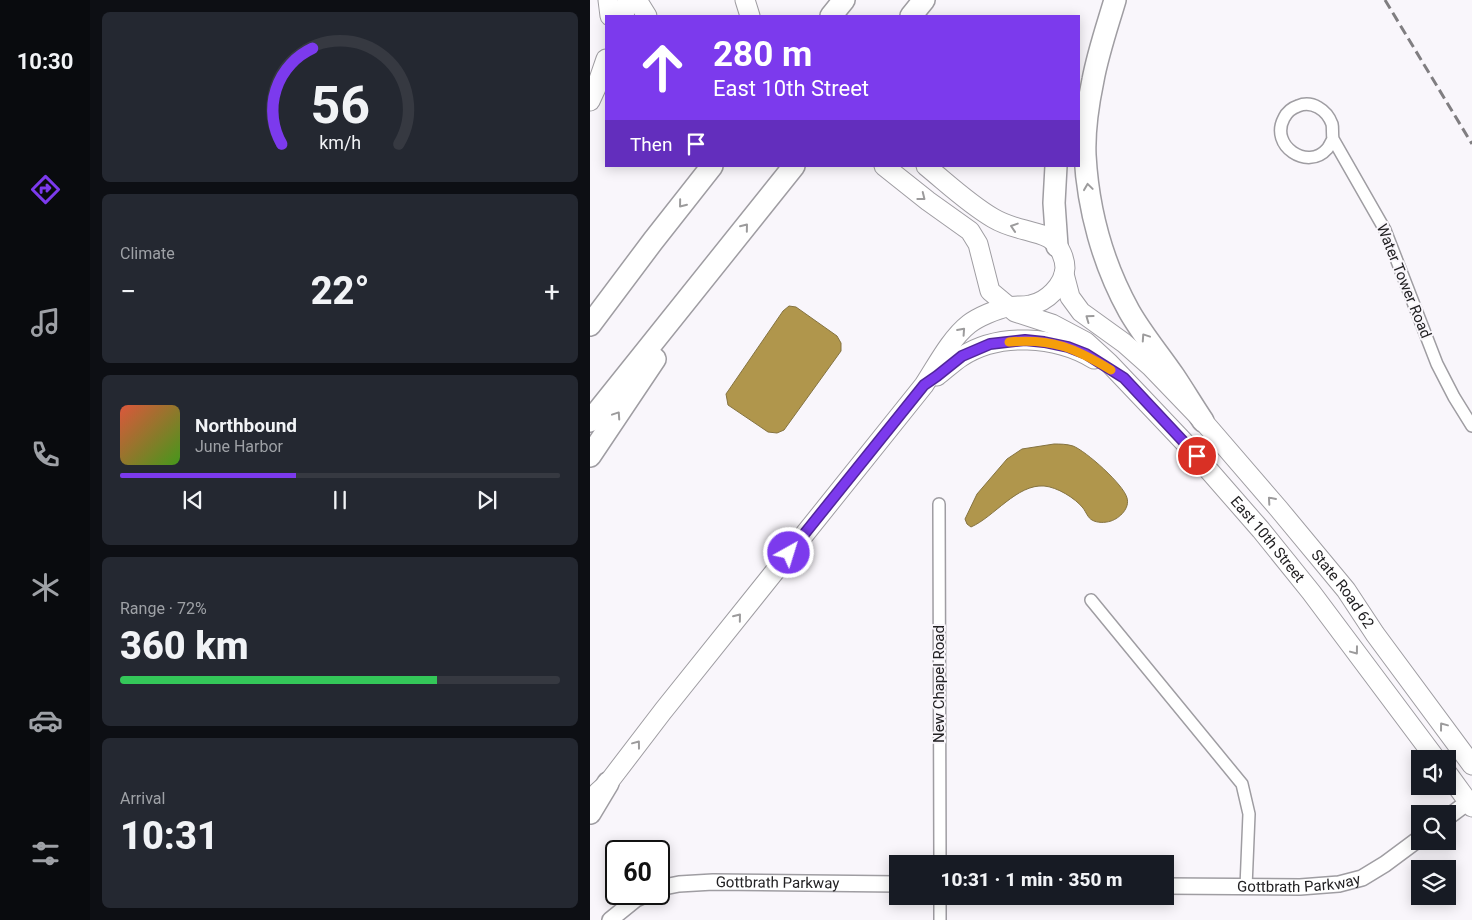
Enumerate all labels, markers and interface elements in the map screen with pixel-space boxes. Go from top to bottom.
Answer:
text: 280 m [713,34,812,75]
icon: ahead [630,35,695,100]
text: 10:30 [17,49,73,74]
text: 56 [310,75,370,136]
text: East 10th Street [713,76,869,101]
icon: arrive [682,130,710,158]
text: km/h [319,132,361,153]
text: Then [630,133,672,156]
icon: directions [28,172,63,207]
one-way arrow [1084,182,1094,191]
one-way arrow [916,191,925,199]
one-way arrow [678,199,687,208]
street label: Water Tower Road [1373,221,1435,341]
one-way arrow [1010,222,1019,232]
one-way arrow [739,224,748,233]
text: Climate [120,244,175,263]
text: 22° [311,269,369,313]
text: − [120,275,136,308]
text: + [544,275,560,308]
icon: music [28,305,63,340]
one-way arrow [1085,315,1095,324]
one-way arrow [957,328,965,337]
one-way arrow [1142,334,1151,343]
one-way arrow [611,412,621,421]
text: Northbound [195,414,297,437]
pin [1176,435,1218,477]
icon: phone [28,437,63,472]
text: June Harbor [195,437,283,456]
icon: arrive [1183,442,1211,470]
icon: previous [179,486,207,514]
icon: pause [326,486,354,514]
icon: next [473,486,501,514]
street label: East 10th Street [1227,493,1309,586]
one-way arrow [1267,496,1276,505]
position arrow [762,526,814,578]
street label: State Road 62 [1307,546,1378,632]
icon: climate [28,570,63,605]
text: Range · 72% [120,599,207,618]
one-way arrow [733,613,742,622]
text: 360 km [120,624,249,668]
street label: New Chapel Road [930,625,948,743]
one-way arrow [1350,645,1358,654]
icon: car [28,703,63,738]
one-way arrow [1440,722,1449,732]
one-way arrow [632,741,640,750]
map controls [1411,750,1456,905]
button: sound [1411,750,1456,795]
text: Arrival [120,789,165,808]
button: search [1411,805,1456,850]
text: 10:31 [120,814,219,858]
icon: filters [28,836,63,871]
speed limit sign: 60 [605,840,670,905]
button: layers [1411,860,1456,905]
text: 10:31 · 1 min · 350 m [940,868,1123,891]
street label: Gottbrath Parkway [1237,870,1362,896]
street label: Gottbrath Parkway [716,873,839,892]

